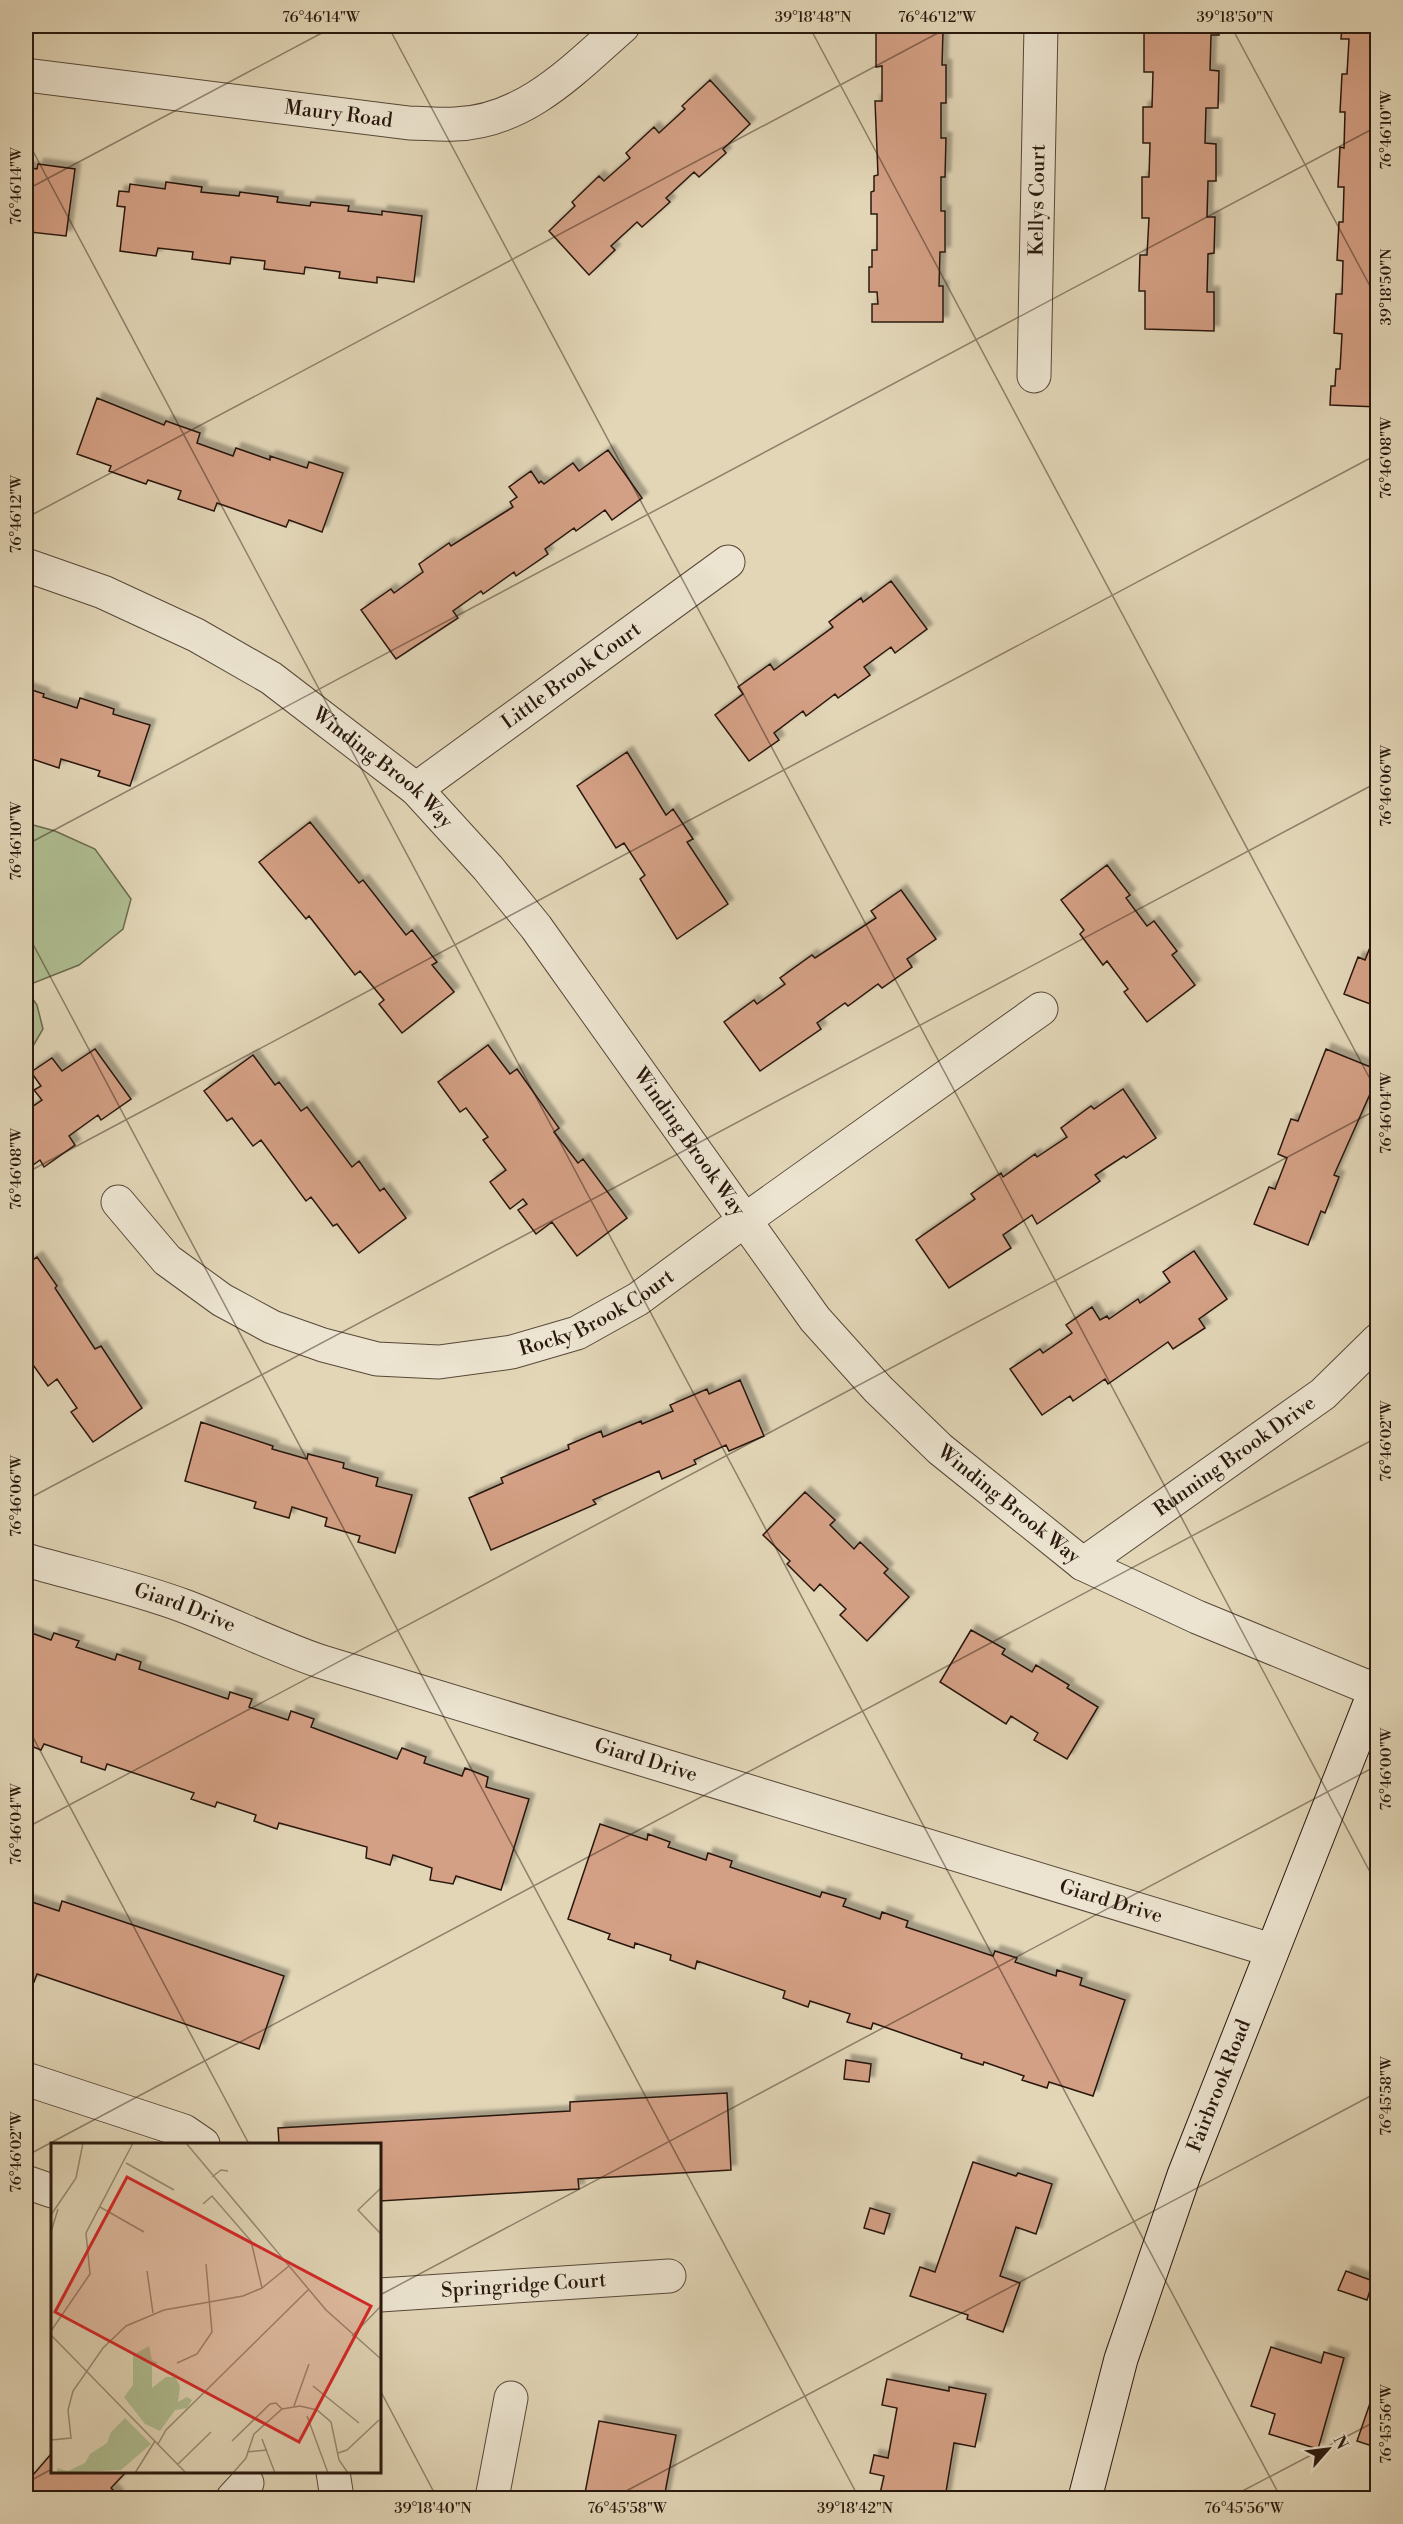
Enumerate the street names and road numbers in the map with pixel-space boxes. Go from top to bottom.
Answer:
street label: Maury Road [283,95,395,133]
street label: Kellys Court [1024,144,1051,256]
street label: Little Brook Court [497,617,646,735]
street label: Winding Brook Way [306,701,459,834]
street label: Winding Brook Way [627,1062,751,1221]
street label: Rocky Brook Court [516,1264,679,1362]
street label: Running Brook Drive [1149,1391,1321,1522]
street label: Winding Brook Way [931,1439,1086,1570]
street label: Giard Drive [131,1578,239,1638]
street label: Giard Drive [591,1733,700,1788]
street label: Giard Drive [1056,1874,1165,1929]
street label: Fairbrook Road [1182,2015,1257,2156]
street label: Springridge Court [440,2268,607,2303]

